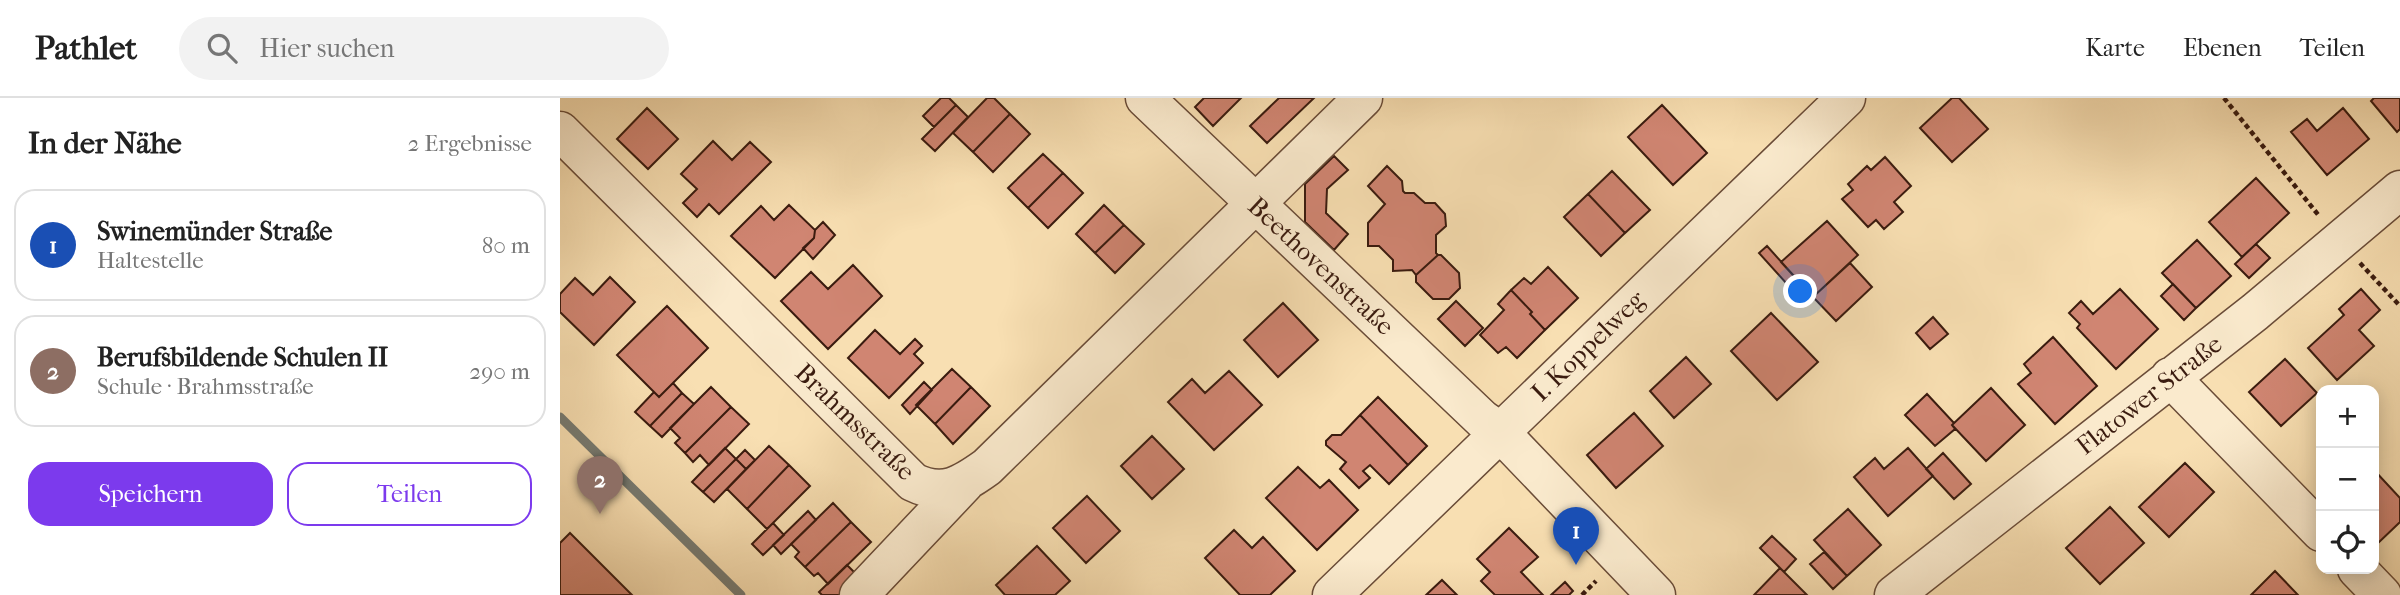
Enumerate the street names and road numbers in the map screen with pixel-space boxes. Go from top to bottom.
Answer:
street label: Beethovenstraße [1241,190,1401,342]
street label: I. Koppelweg [1525,283,1652,408]
street label: Flatower Straße [2070,328,2228,462]
street label: Brahmsstraße [789,357,922,487]

